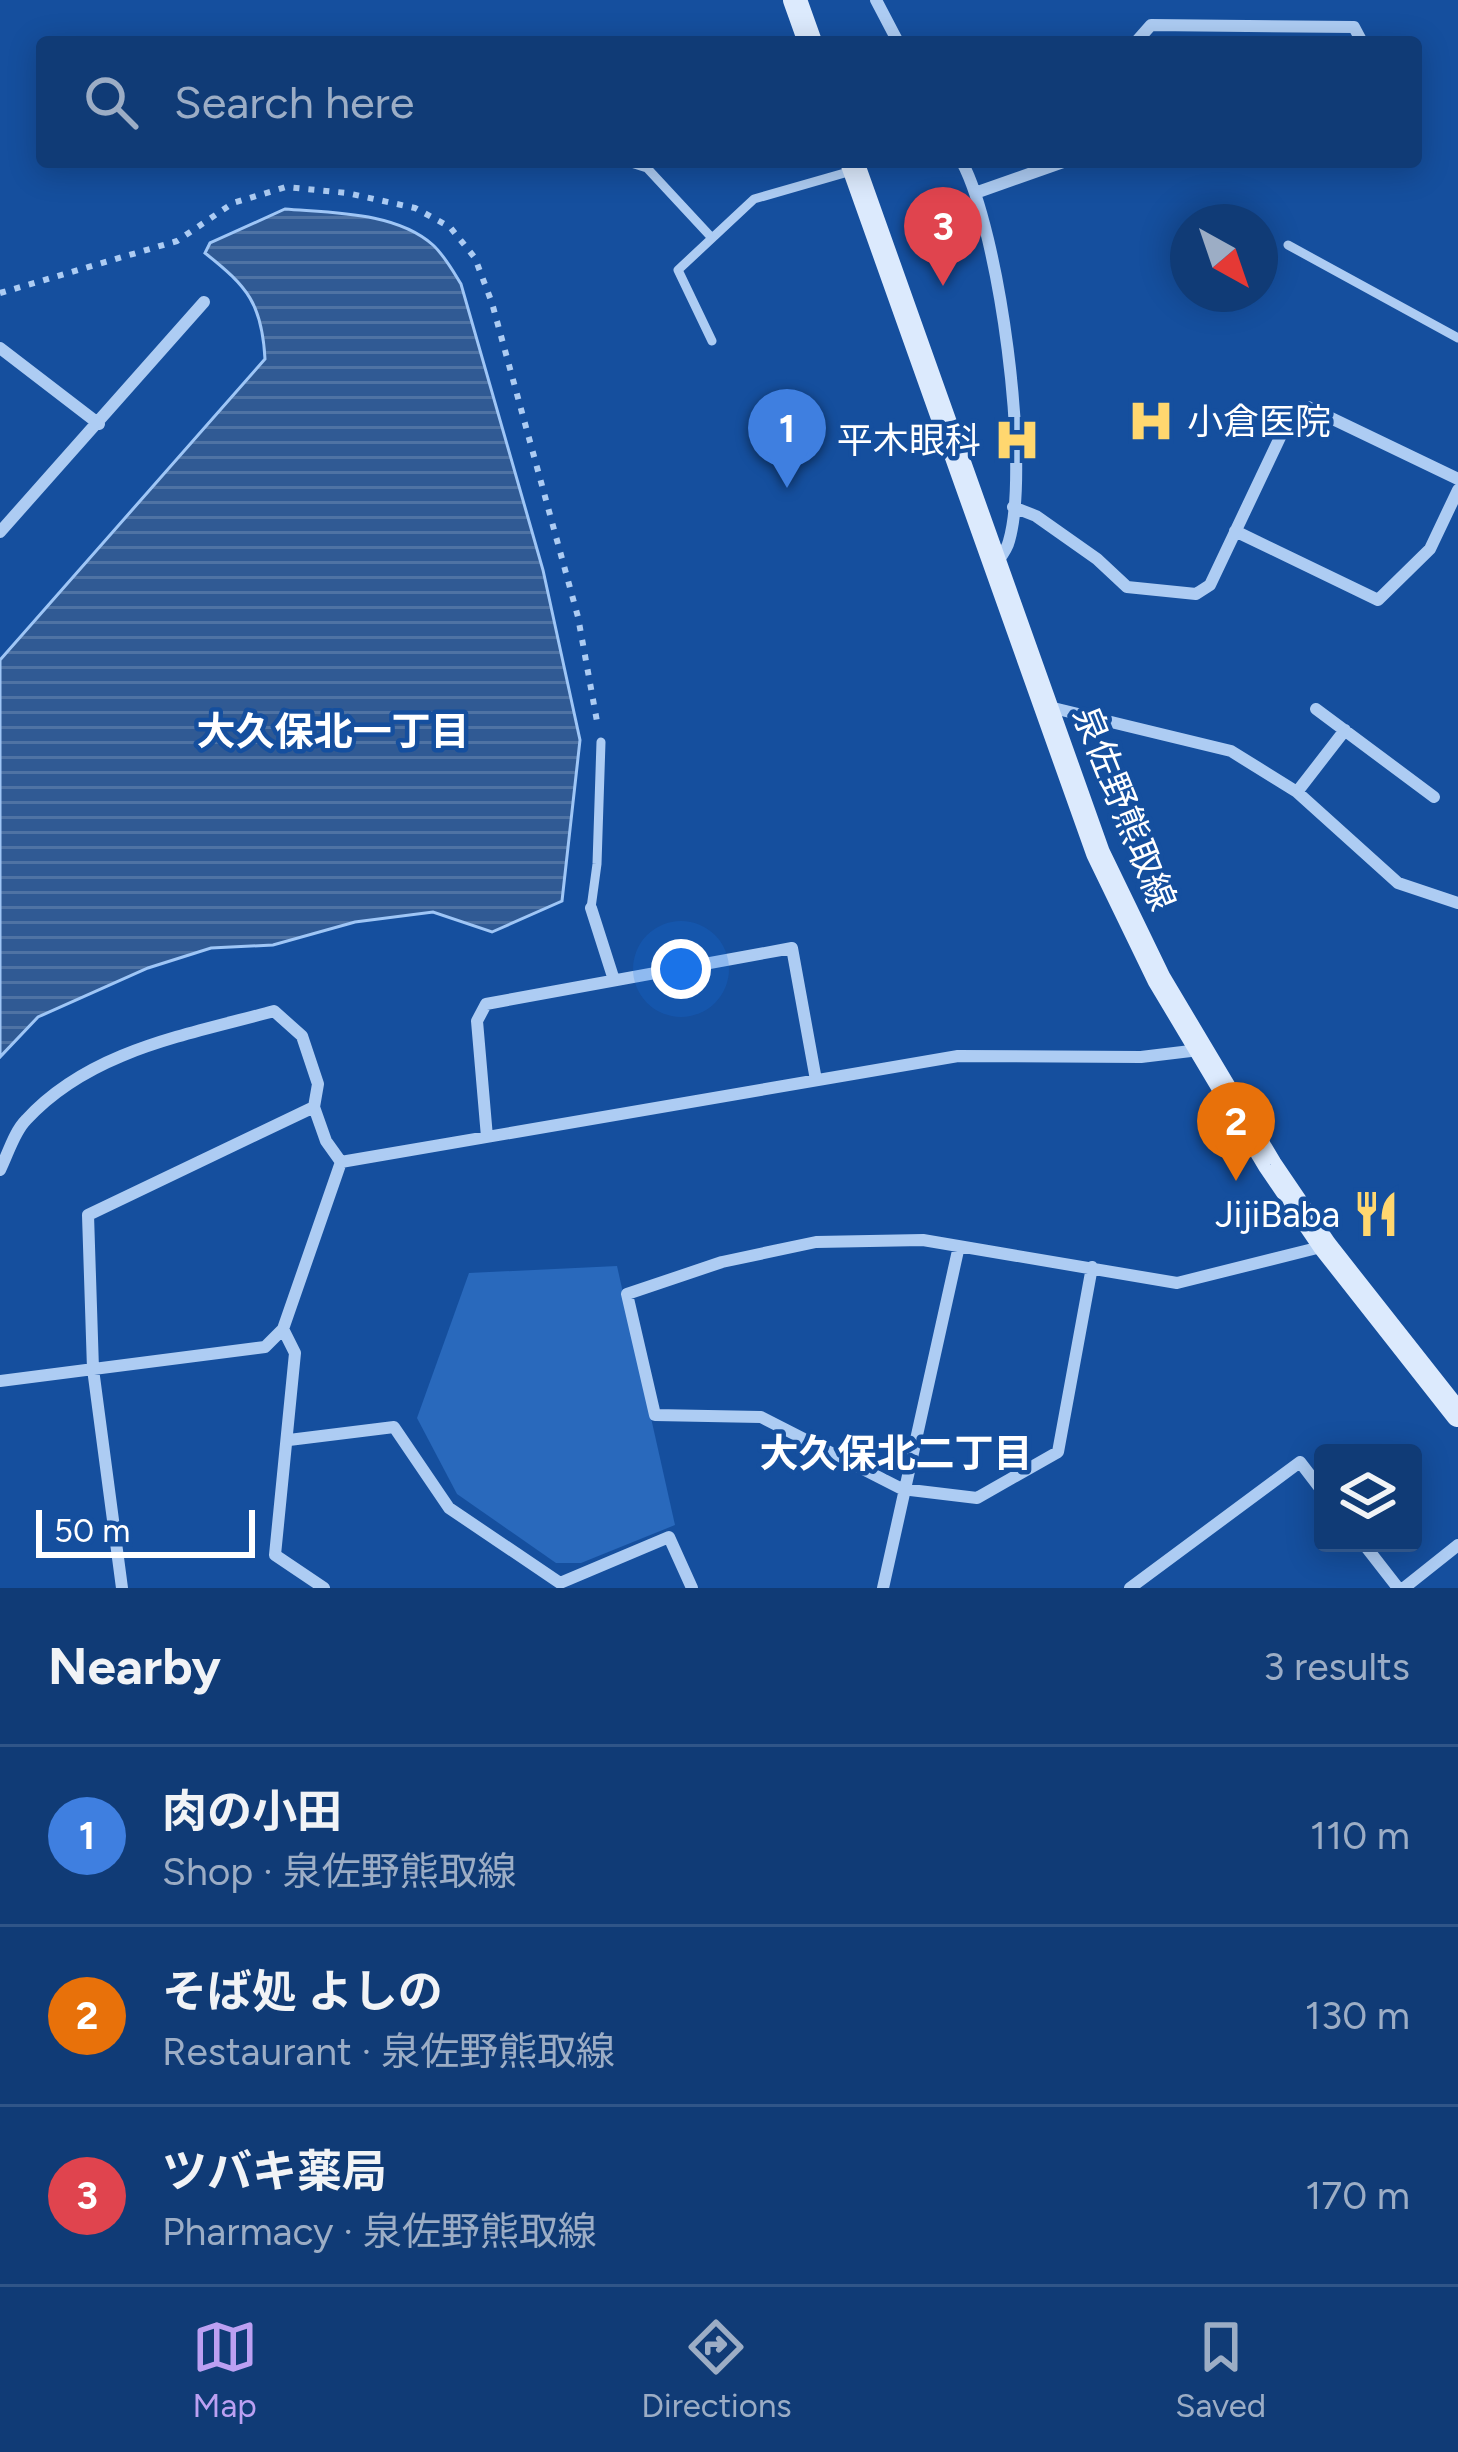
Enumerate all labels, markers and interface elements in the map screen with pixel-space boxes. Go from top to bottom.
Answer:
search box [36,36,1422,168]
icon: search [78,69,144,135]
text: Search here [174,75,414,129]
pin: 3 [904,187,982,286]
north arrow [1170,204,1278,312]
pin: 1 [748,389,826,488]
hospital icon: 小倉医院 [1126,396,1176,446]
place label: 小倉医院 [1187,400,1331,443]
hospital icon: 平木眼科 [992,415,1042,465]
place label: 平木眼科 [837,419,981,462]
street label: 泉佐野熊取線 [1064,700,1185,916]
district label: 大久保北一丁目 [196,708,470,755]
your location [651,939,711,999]
pin: 2 [1197,1082,1275,1181]
restaurant icon: JijiBaba [1351,1189,1401,1239]
place label: JijiBaba [1215,1193,1340,1236]
district label: 大久保北二丁目 [759,1430,1033,1477]
map controls [1314,1444,1422,1552]
button: layers [1314,1444,1422,1552]
scale bar [36,1504,255,1557]
text: 50 m [54,1511,130,1550]
text: Nearby [48,1636,221,1697]
text: 3 results [1263,1643,1410,1690]
text: 肉の小田 [162,1784,342,1838]
text: 1 [79,1812,95,1859]
text: 110 m [1310,1812,1410,1859]
text: Shop · 泉佐野熊取線 [162,1848,517,1895]
text: そば処 よしの [162,1964,443,2018]
text: 2 [76,1992,98,2039]
text: 130 m [1305,1992,1410,2039]
text: Restaurant · 泉佐野熊取線 [162,2028,615,2075]
text: ツバキ薬局 [162,2144,387,2198]
text: 3 [76,2172,98,2219]
text: 170 m [1305,2172,1410,2219]
text: Pharmacy · 泉佐野熊取線 [162,2208,597,2255]
tab: Map [192,2314,258,2425]
tab: Directions [641,2314,792,2425]
tab: Saved [1175,2314,1266,2425]

